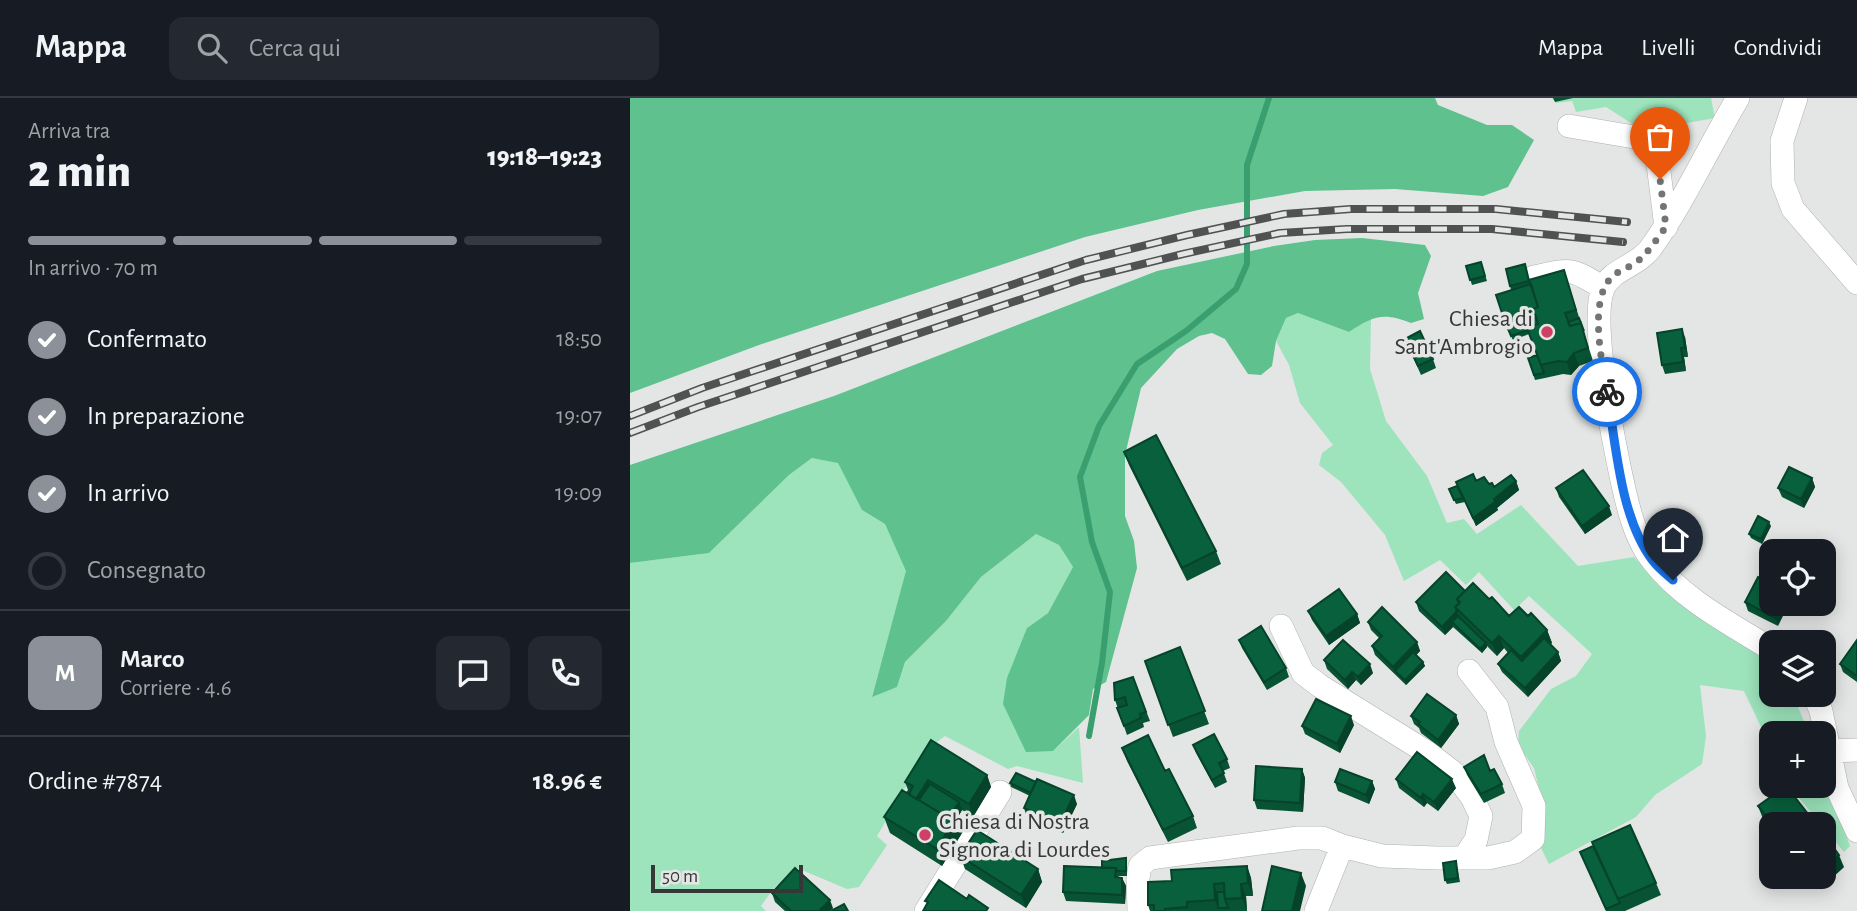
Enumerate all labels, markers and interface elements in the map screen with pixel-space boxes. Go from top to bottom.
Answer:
search box [169,17,659,80]
icon: search [193,29,231,67]
text: Mappa [35,31,127,64]
text: Cerca qui [249,35,341,61]
text: Mappa [1538,36,1603,60]
text: Livelli [1641,36,1696,60]
text: Condividi [1734,36,1822,60]
pin [1630,107,1690,179]
icon: bag [1641,118,1679,156]
text: Arriva tra [28,120,110,143]
text: 19:18–19:23 [487,144,602,170]
text: 2 min [28,149,131,195]
text: In arrivo · 70 m [28,257,158,280]
place label: Chiesa di Sant'Ambrogio [1395,307,1533,359]
icon: check [28,321,66,359]
marker: Chiesa di Sant'Ambrogio [1539,324,1555,340]
text: Confermato [87,326,207,352]
text: 18:50 [556,328,602,351]
courier [1572,357,1642,427]
icon: bike [1588,373,1626,411]
icon: check [28,398,66,436]
text: In preparazione [87,403,245,429]
text: 19:07 [556,405,602,428]
icon: check [28,475,66,513]
text: In arrivo [87,480,170,506]
text: 19:09 [555,482,602,505]
pin [1643,508,1703,580]
icon: home [1654,519,1692,557]
map controls [1759,539,1836,889]
button: locate [1759,539,1836,616]
text: Consegnato [87,557,206,583]
button: layers [1759,630,1836,707]
button: chat [436,636,510,710]
button: phone [528,636,602,710]
text: Marco [120,646,185,672]
text: M [55,660,75,686]
text: Corriere · 4.6 [120,677,232,700]
button: + [1759,721,1836,798]
text: Ordine #7874 [28,768,162,794]
text: 18.96 € [533,768,602,794]
place label: Chiesa di Nostra Signora di Lourdes [939,810,1110,862]
button: − [1759,812,1836,889]
marker: Chiesa di Nostra Signora di Lourdes [917,827,933,843]
scale bar [651,862,803,894]
text: 50 m [662,867,698,886]

